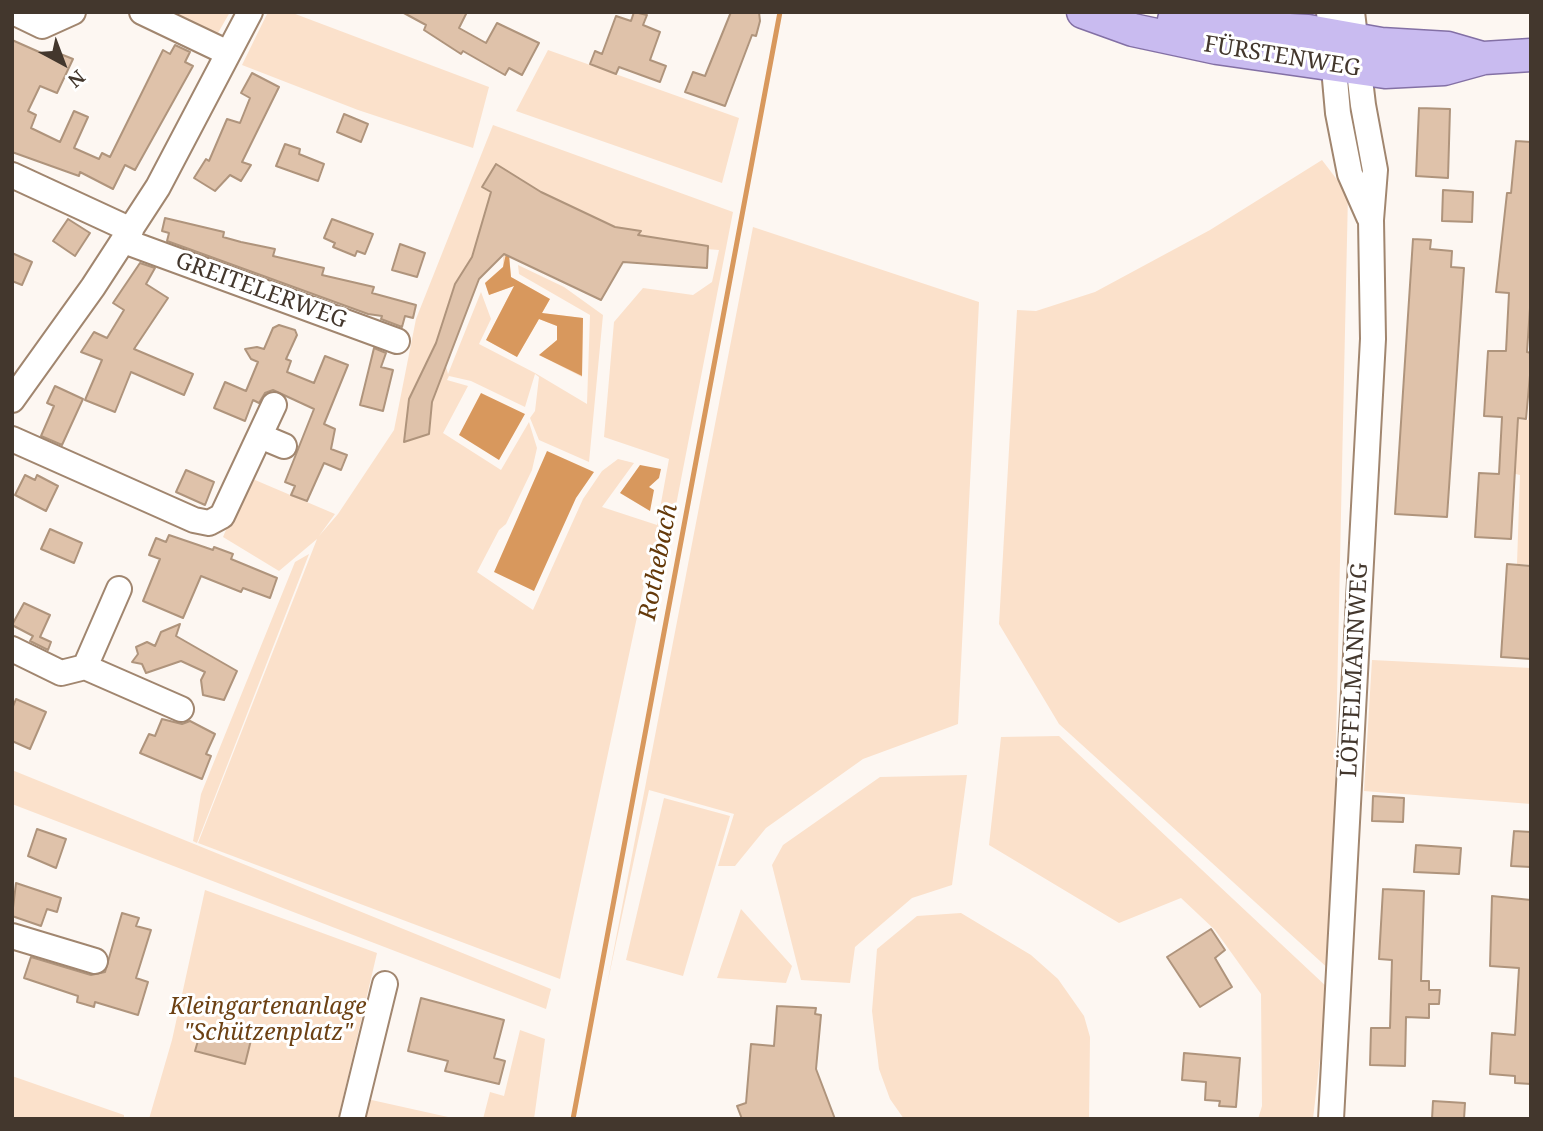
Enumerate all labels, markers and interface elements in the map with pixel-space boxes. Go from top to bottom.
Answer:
north arrow [28,28,98,98]
street label: FÜRSTENWEG [1202,31,1362,83]
text: N [63,64,91,94]
street label: GREITELERWEG [171,247,351,335]
water label: Rothebach [634,501,684,623]
street label: LÖFFELMANNWEG [1336,562,1374,778]
park label: Kleingartenanlage "Schützenplatz" [169,993,367,1047]

